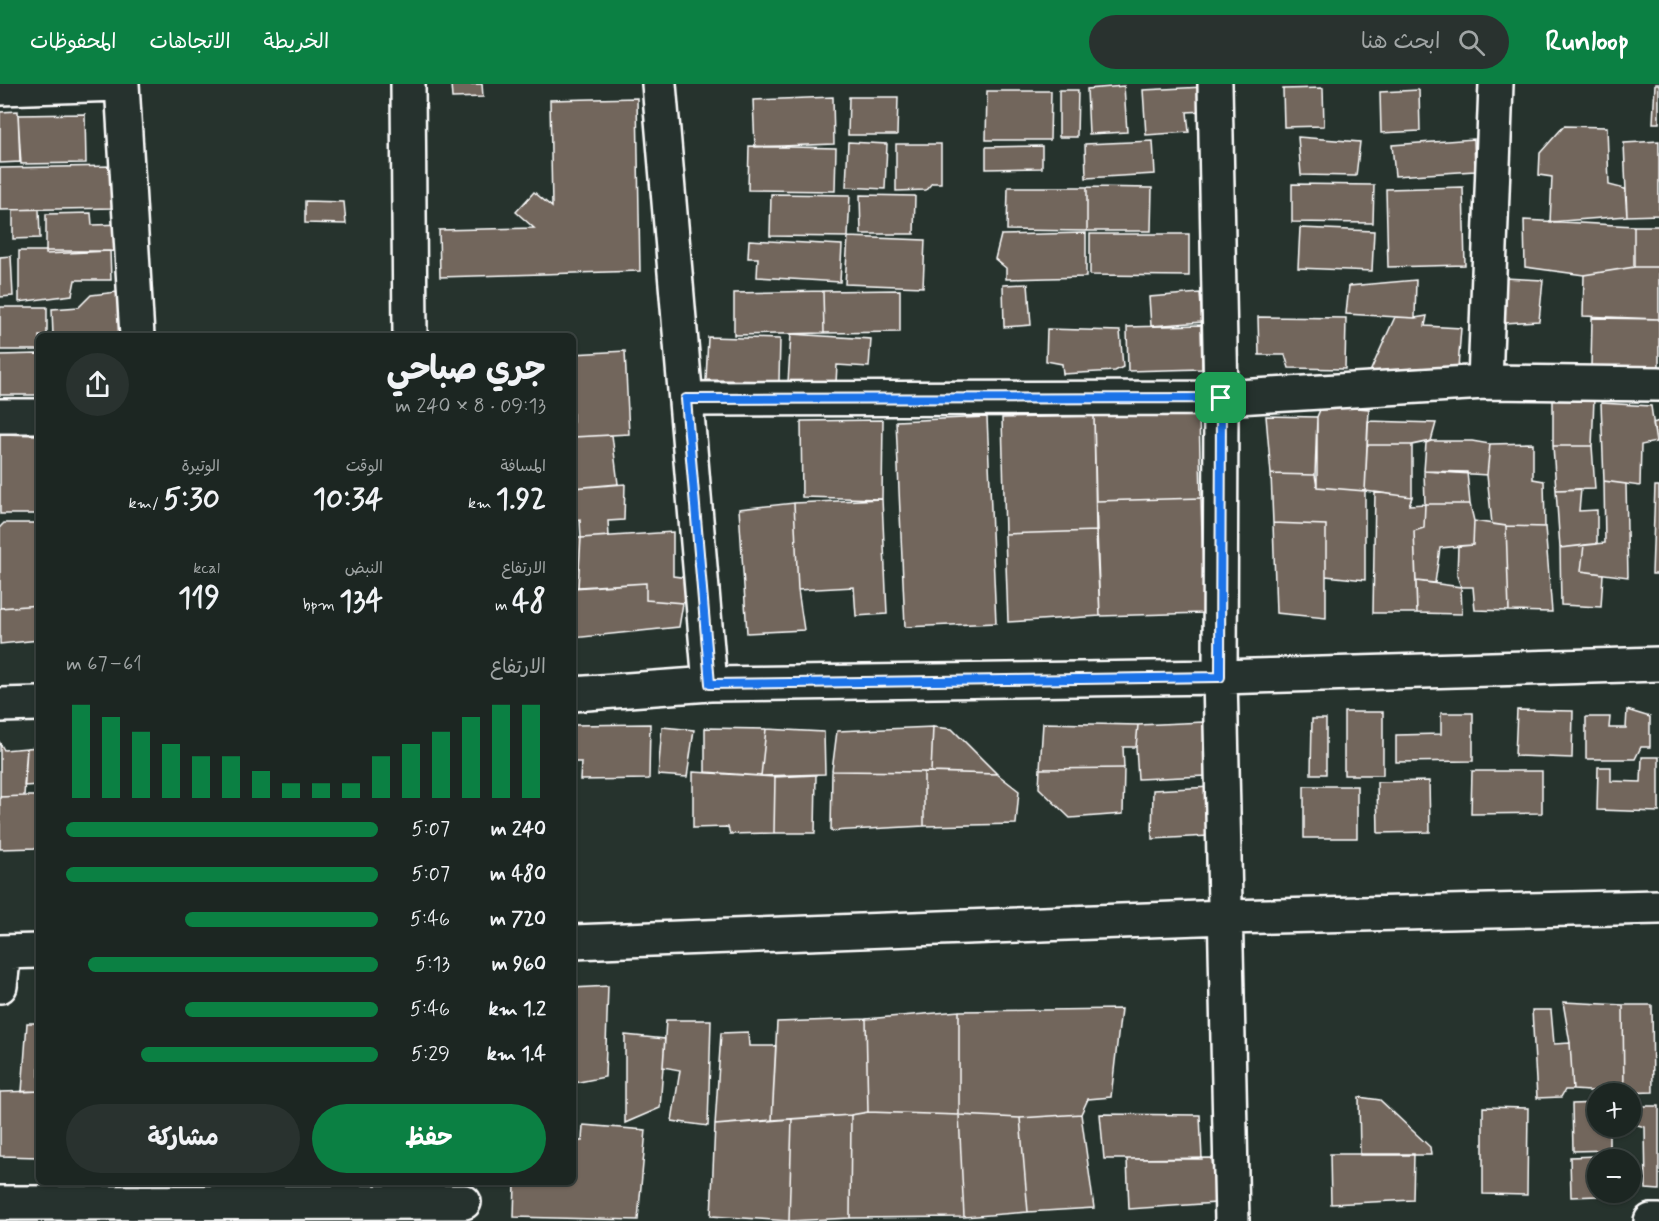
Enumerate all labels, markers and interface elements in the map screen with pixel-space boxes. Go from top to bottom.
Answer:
search box [1089,15,1509,69]
text: Runloop [1545,24,1629,61]
icon: search [1455,26,1488,59]
text: المحفوظات [30,28,116,56]
text: الاتجاهات [149,28,231,56]
text: الخريطة [264,28,329,56]
text: ابحث هنا [1361,28,1440,56]
text: جري صباحي [386,348,546,392]
button: share [66,353,129,416]
pin [1195,372,1246,423]
icon: arrive [1204,381,1237,414]
text: 09:13 · 8 × 240 m [395,393,546,420]
text: الوتيرة [181,456,220,477]
text: الوقت [346,456,383,477]
text: المسافة [500,456,546,477]
text: 5:30 [163,480,220,519]
text: 10:34 [313,480,383,519]
text: 1.92 [496,480,546,519]
text: /km [129,493,163,514]
text: km [468,493,496,514]
text: kcal [193,558,220,579]
text: النبض [345,558,383,579]
text: الارتفاع [501,558,546,579]
text: 119 [178,579,220,618]
text: 134 [339,582,383,621]
text: 48 [512,582,546,621]
text: bpm [303,595,339,616]
text: m [495,595,512,616]
text: 61–67 m [66,651,142,678]
text: الارتفاع [490,654,546,681]
text: 5:07 [411,816,450,843]
text: 240 m [491,816,546,843]
text: 5:07 [411,861,450,888]
text: 480 m [490,861,546,888]
text: 5:46 [410,906,450,933]
text: 720 m [490,906,546,933]
text: 5:13 [415,951,450,978]
text: 960 m [492,951,546,978]
text: 5:46 [410,996,450,1023]
text: 1.2 km [489,996,546,1023]
text: 5:29 [411,1041,450,1068]
text: 1.4 km [487,1041,546,1068]
map controls [1587,1083,1641,1203]
button: + [1587,1083,1641,1137]
button: مشاركة [66,1104,300,1173]
button: حفظ [312,1104,546,1173]
button: − [1587,1149,1641,1203]

